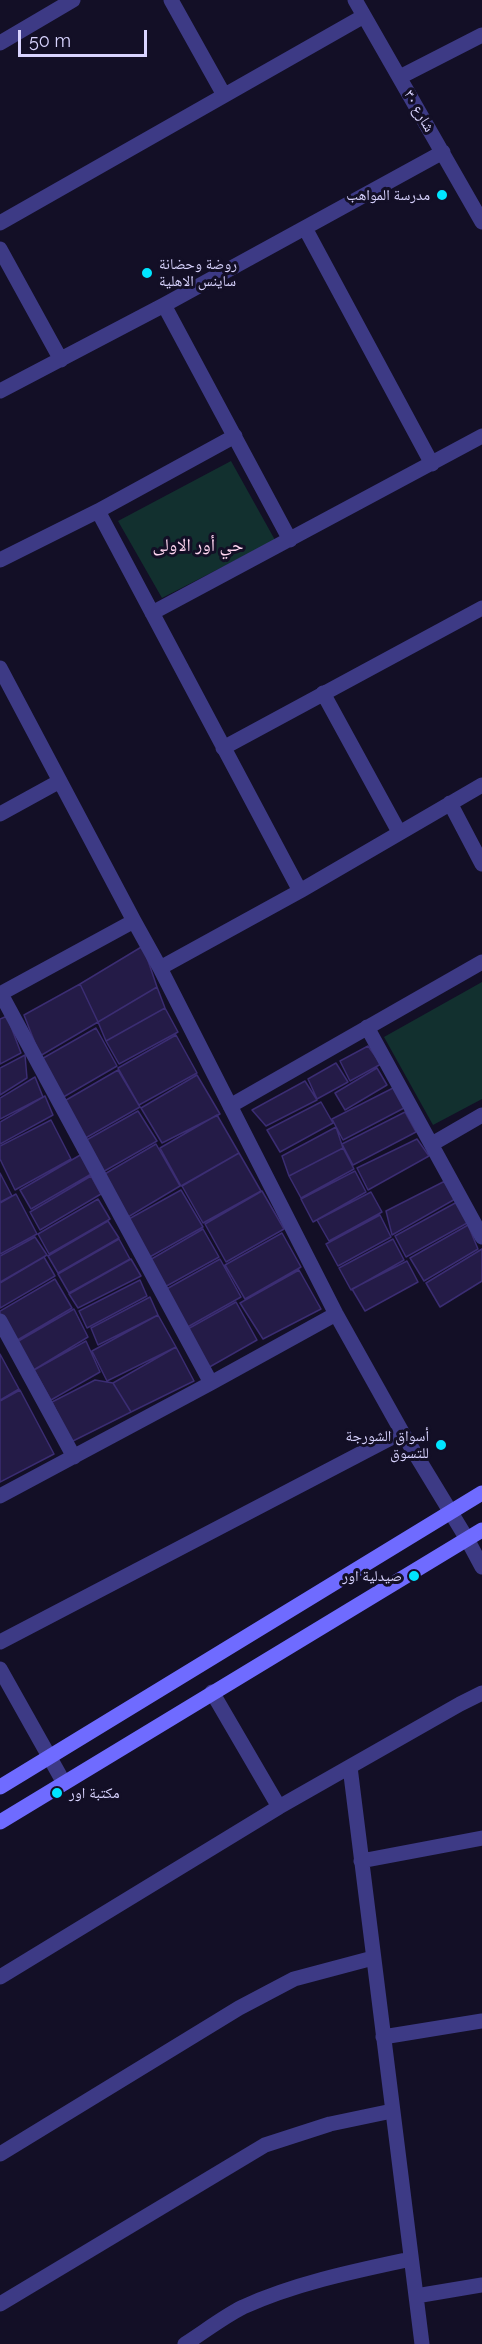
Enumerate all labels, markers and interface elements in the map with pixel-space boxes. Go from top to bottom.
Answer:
scale bar [21,18,150,56]
text: 50 m [29,30,71,51]
street label: شارع ٣٠ [400,87,438,135]
place label: مدرسة المواهب [346,186,430,204]
marker: مدرسة المواهب [435,188,449,202]
place label: روضة وحضانة ساينس الاهلية [159,255,237,290]
marker: روضة وحضانة ساينس الاهلية [140,266,154,280]
district label: حي أور الاولى [153,535,243,557]
place label: أسواق الشورجة للتسوق [346,1427,429,1462]
marker: أسواق الشورجة للتسوق [434,1438,448,1452]
place label: صيدلية اور [342,1567,402,1585]
marker: صيدلية اور [407,1569,421,1583]
place label: مكتبة اور [69,1784,119,1802]
marker: مكتبة اور [50,1786,64,1800]

